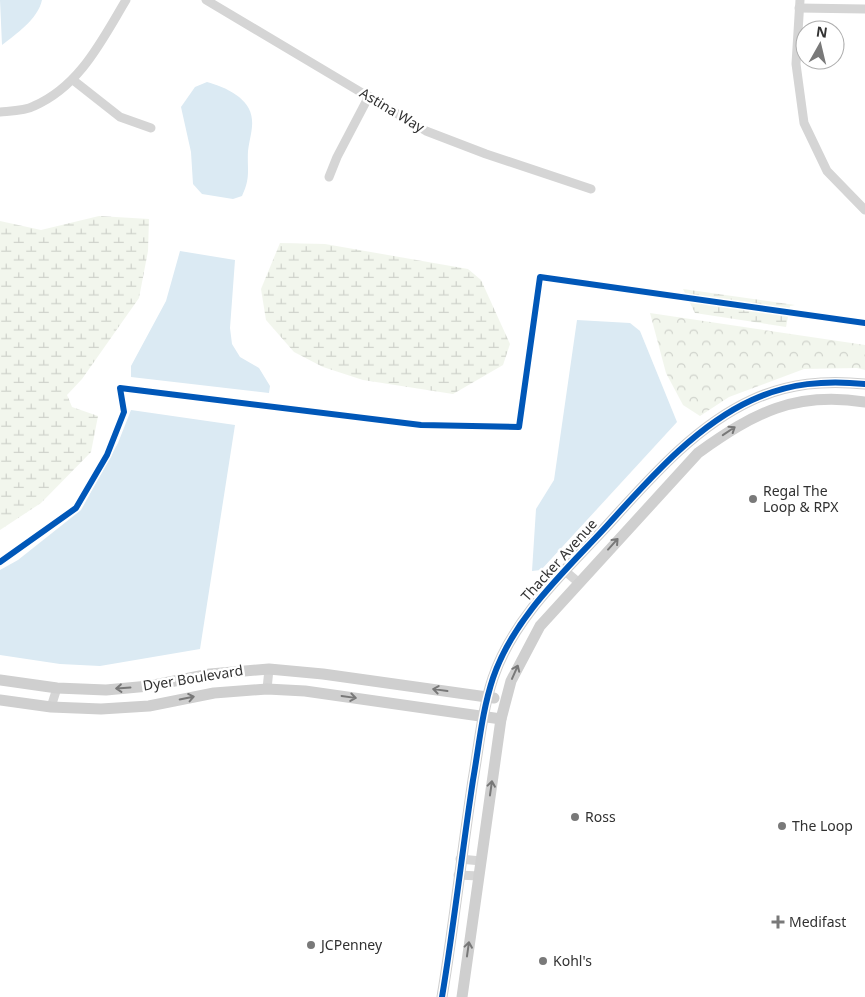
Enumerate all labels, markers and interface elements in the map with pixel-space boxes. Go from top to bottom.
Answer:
north arrow [795,20,845,70]
text: N [815,21,829,42]
street label: Astina Way [356,83,429,137]
one-way arrow [722,426,736,436]
place label: Regal The Loop & RPX [763,481,839,516]
marker: Regal The Loop & RPX [747,493,759,505]
street label: Thacker Avenue [516,514,601,605]
one-way arrow [607,538,619,551]
street label: Dyer Boulevard [141,660,244,695]
one-way arrow [510,665,520,680]
one-way arrow [115,684,131,693]
one-way arrow [432,685,448,695]
one-way arrow [340,692,356,702]
one-way arrow [179,693,195,702]
one-way arrow [487,780,497,796]
place label: Ross [585,807,616,826]
marker: Ross [569,811,581,823]
place label: The Loop [792,816,853,835]
marker: The Loop [776,820,788,832]
place label: Medifast [789,912,846,931]
marker: Medifast [771,915,785,929]
place label: JCPenney [319,935,383,954]
marker: JCPenney [305,939,317,951]
one-way arrow [464,941,474,957]
place label: Kohl's [553,951,592,970]
marker: Kohl's [537,955,549,967]

